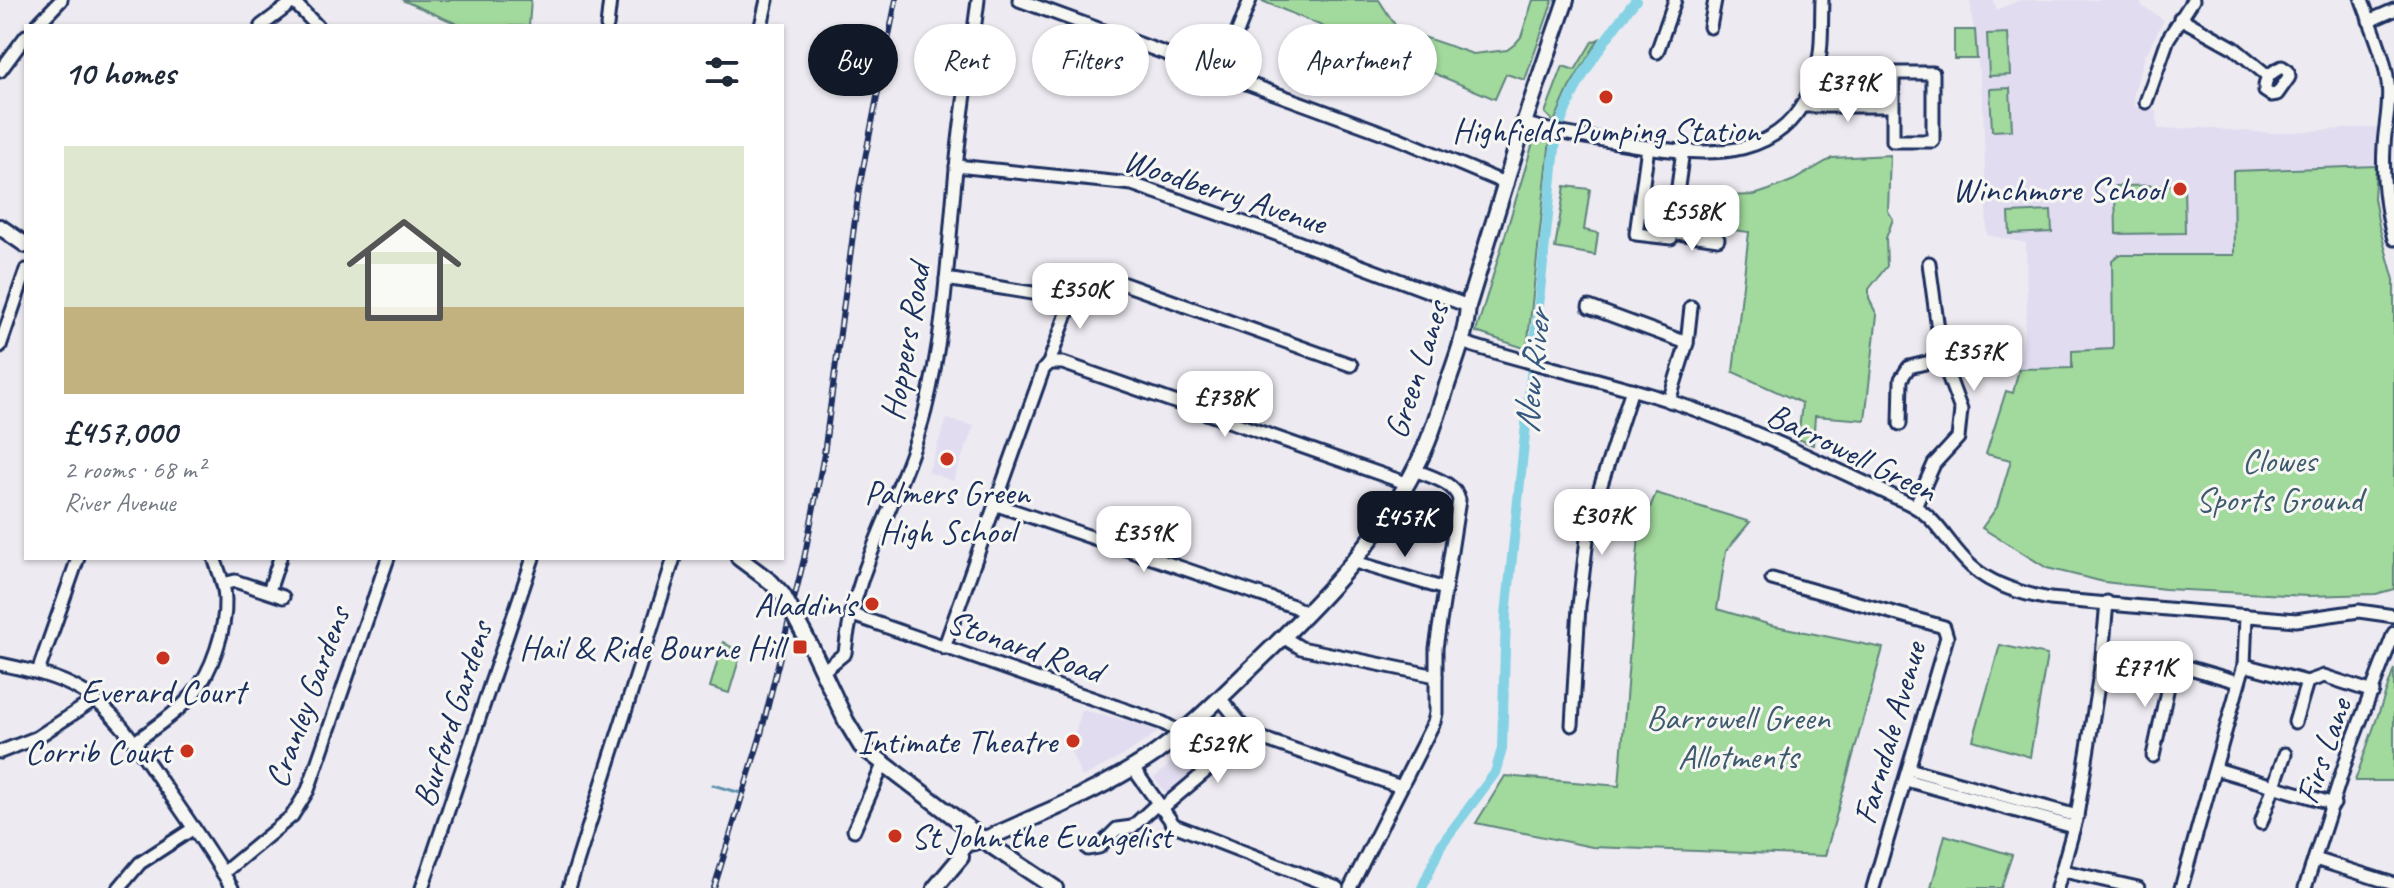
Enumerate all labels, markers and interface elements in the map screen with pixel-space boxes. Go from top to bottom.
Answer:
chip: Buy [808,24,898,96]
chip: Rent [914,24,1016,96]
chip: Filters [1032,24,1149,96]
chip: New [1165,24,1262,96]
chip: Apartment [1278,24,1437,96]
icon: filters [700,50,744,94]
text: 10 homes [64,51,175,94]
pin: £379K [1792,56,1904,124]
text: £379K [1818,65,1878,98]
marker: Highfields Pumping Station [1597,88,1615,106]
place label: Highfields Pumping Station [1452,109,1761,152]
street label: Woodberry Avenue [1118,138,1333,245]
place label: Winchmore School [1952,168,2170,211]
marker: Winchmore School [2171,180,2189,198]
pin: £558K [1636,185,1748,253]
text: £558K [1662,194,1722,227]
icon: home [332,198,476,342]
street label: Hoppers Road [870,255,941,424]
pin: £350K [1024,263,1136,331]
text: £350K [1050,272,1110,305]
street label: Green Lanes [1374,293,1459,444]
water label: New River [1503,303,1562,435]
pin: £357K [1918,325,2030,393]
text: £357K [1944,334,2004,367]
pin: £738K [1169,371,1281,439]
text: £738K [1195,380,1255,413]
street label: Barrowell Green [1760,392,1945,512]
text: £457,000 [64,410,177,453]
park label: Clowes Sports Ground [2196,439,2367,521]
marker: Palmers Green High School [938,450,956,468]
text: 2 rooms · 68 m² [64,453,205,486]
place label: Palmers Green High School [864,471,1031,553]
text: River Avenue [64,486,175,519]
pin: £307K [1546,489,1658,557]
pin: £457K [1349,491,1461,559]
text: £307K [1572,498,1632,531]
text: £457K [1375,500,1435,533]
pin: £359K [1088,506,1200,574]
text: £359K [1114,515,1174,548]
place label: Aladdin's [754,583,859,626]
marker: Aladdin's [863,595,881,613]
street label: Cranley Gardens [254,599,360,793]
street label: Stonard Road [942,599,1114,694]
street label: Burford Gardens [402,614,503,812]
place label: Hail & Ride Bourne Hill [519,626,790,669]
street label: Farndale Avenue [1843,635,1936,829]
marker: Hail & Ride Bourne Hill [791,638,809,656]
pin: £771K [2089,641,2201,709]
marker: Everard Court [154,649,172,667]
text: £771K [2115,650,2175,683]
place label: Everard Court [81,670,250,713]
street label: Firs Lane [2285,691,2362,809]
park label: Barrowell Green Allotments [1646,696,1831,778]
pin: £529K [1162,717,1274,785]
place label: Intimate Theatre [857,720,1059,763]
text: £529K [1188,726,1248,759]
place label: Corrib Court [25,730,175,773]
marker: Intimate Theatre [1064,732,1082,750]
marker: Corrib Court [178,742,196,760]
place label: St John the Evangelist [911,815,1175,858]
marker: St John the Evangelist [886,827,904,845]

